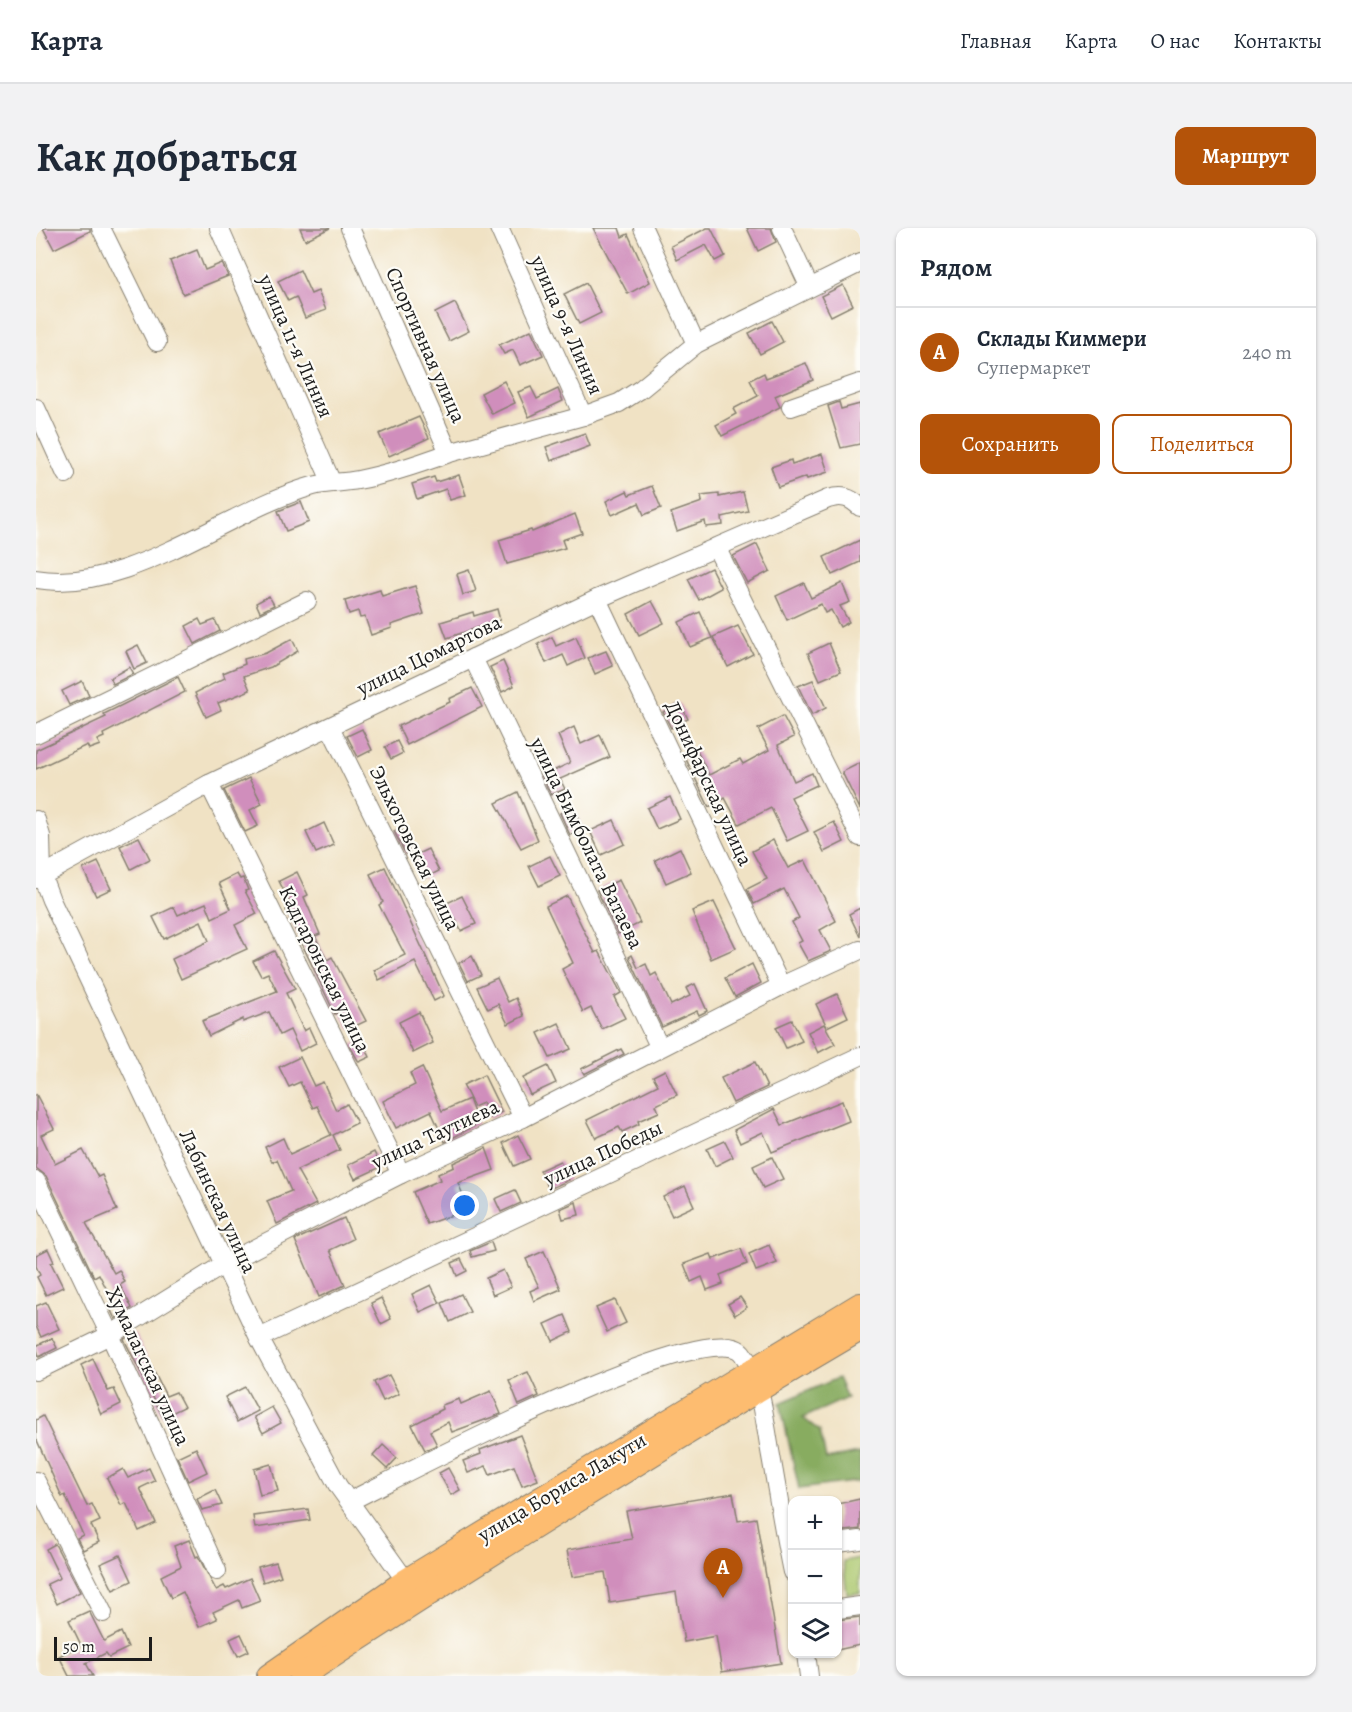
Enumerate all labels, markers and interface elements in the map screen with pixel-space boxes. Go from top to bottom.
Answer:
text: Карта [30,22,103,60]
text: Главная [960,27,1032,55]
text: Карта [1065,27,1117,55]
text: О нас [1150,27,1200,55]
text: Контакты [1233,27,1322,55]
button: Маршрут [1175,127,1316,185]
text: Как добраться [36,128,298,185]
street label: улица 9-я Линия [523,250,610,399]
text: Рядом [920,250,992,285]
street label: Спортивная улица [379,263,473,428]
street label: улица 11-я Линия [251,269,340,422]
text: Склады Киммери [977,324,1147,354]
text: A [933,339,946,366]
text: 240 m [1242,339,1292,366]
text: Супермаркет [977,354,1091,381]
button: Сохранить [920,414,1100,474]
button: Поделиться [1112,414,1292,474]
street label: улица Цомартова [351,608,506,703]
street label: Донифарская улица [658,696,760,870]
street label: улица Бимболата Ватаева [523,732,651,954]
street label: Эльхотовская улица [363,761,467,935]
street label: Кадгаронская улица [272,881,378,1058]
street label: улица Таутиева [366,1092,504,1176]
street label: улица Победы [538,1113,667,1193]
street label: Лабинская улица [172,1125,264,1278]
your location [450,1191,479,1220]
street label: Хумалагская улица [99,1282,197,1450]
street label: улица Бориса Лакути [472,1426,651,1549]
map controls [788,1496,842,1658]
button: + [788,1496,842,1550]
pin: A [704,1548,742,1598]
button: − [788,1550,842,1604]
button: layers [788,1604,842,1658]
scale bar [54,1634,152,1662]
text: 50 m [63,1636,95,1658]

